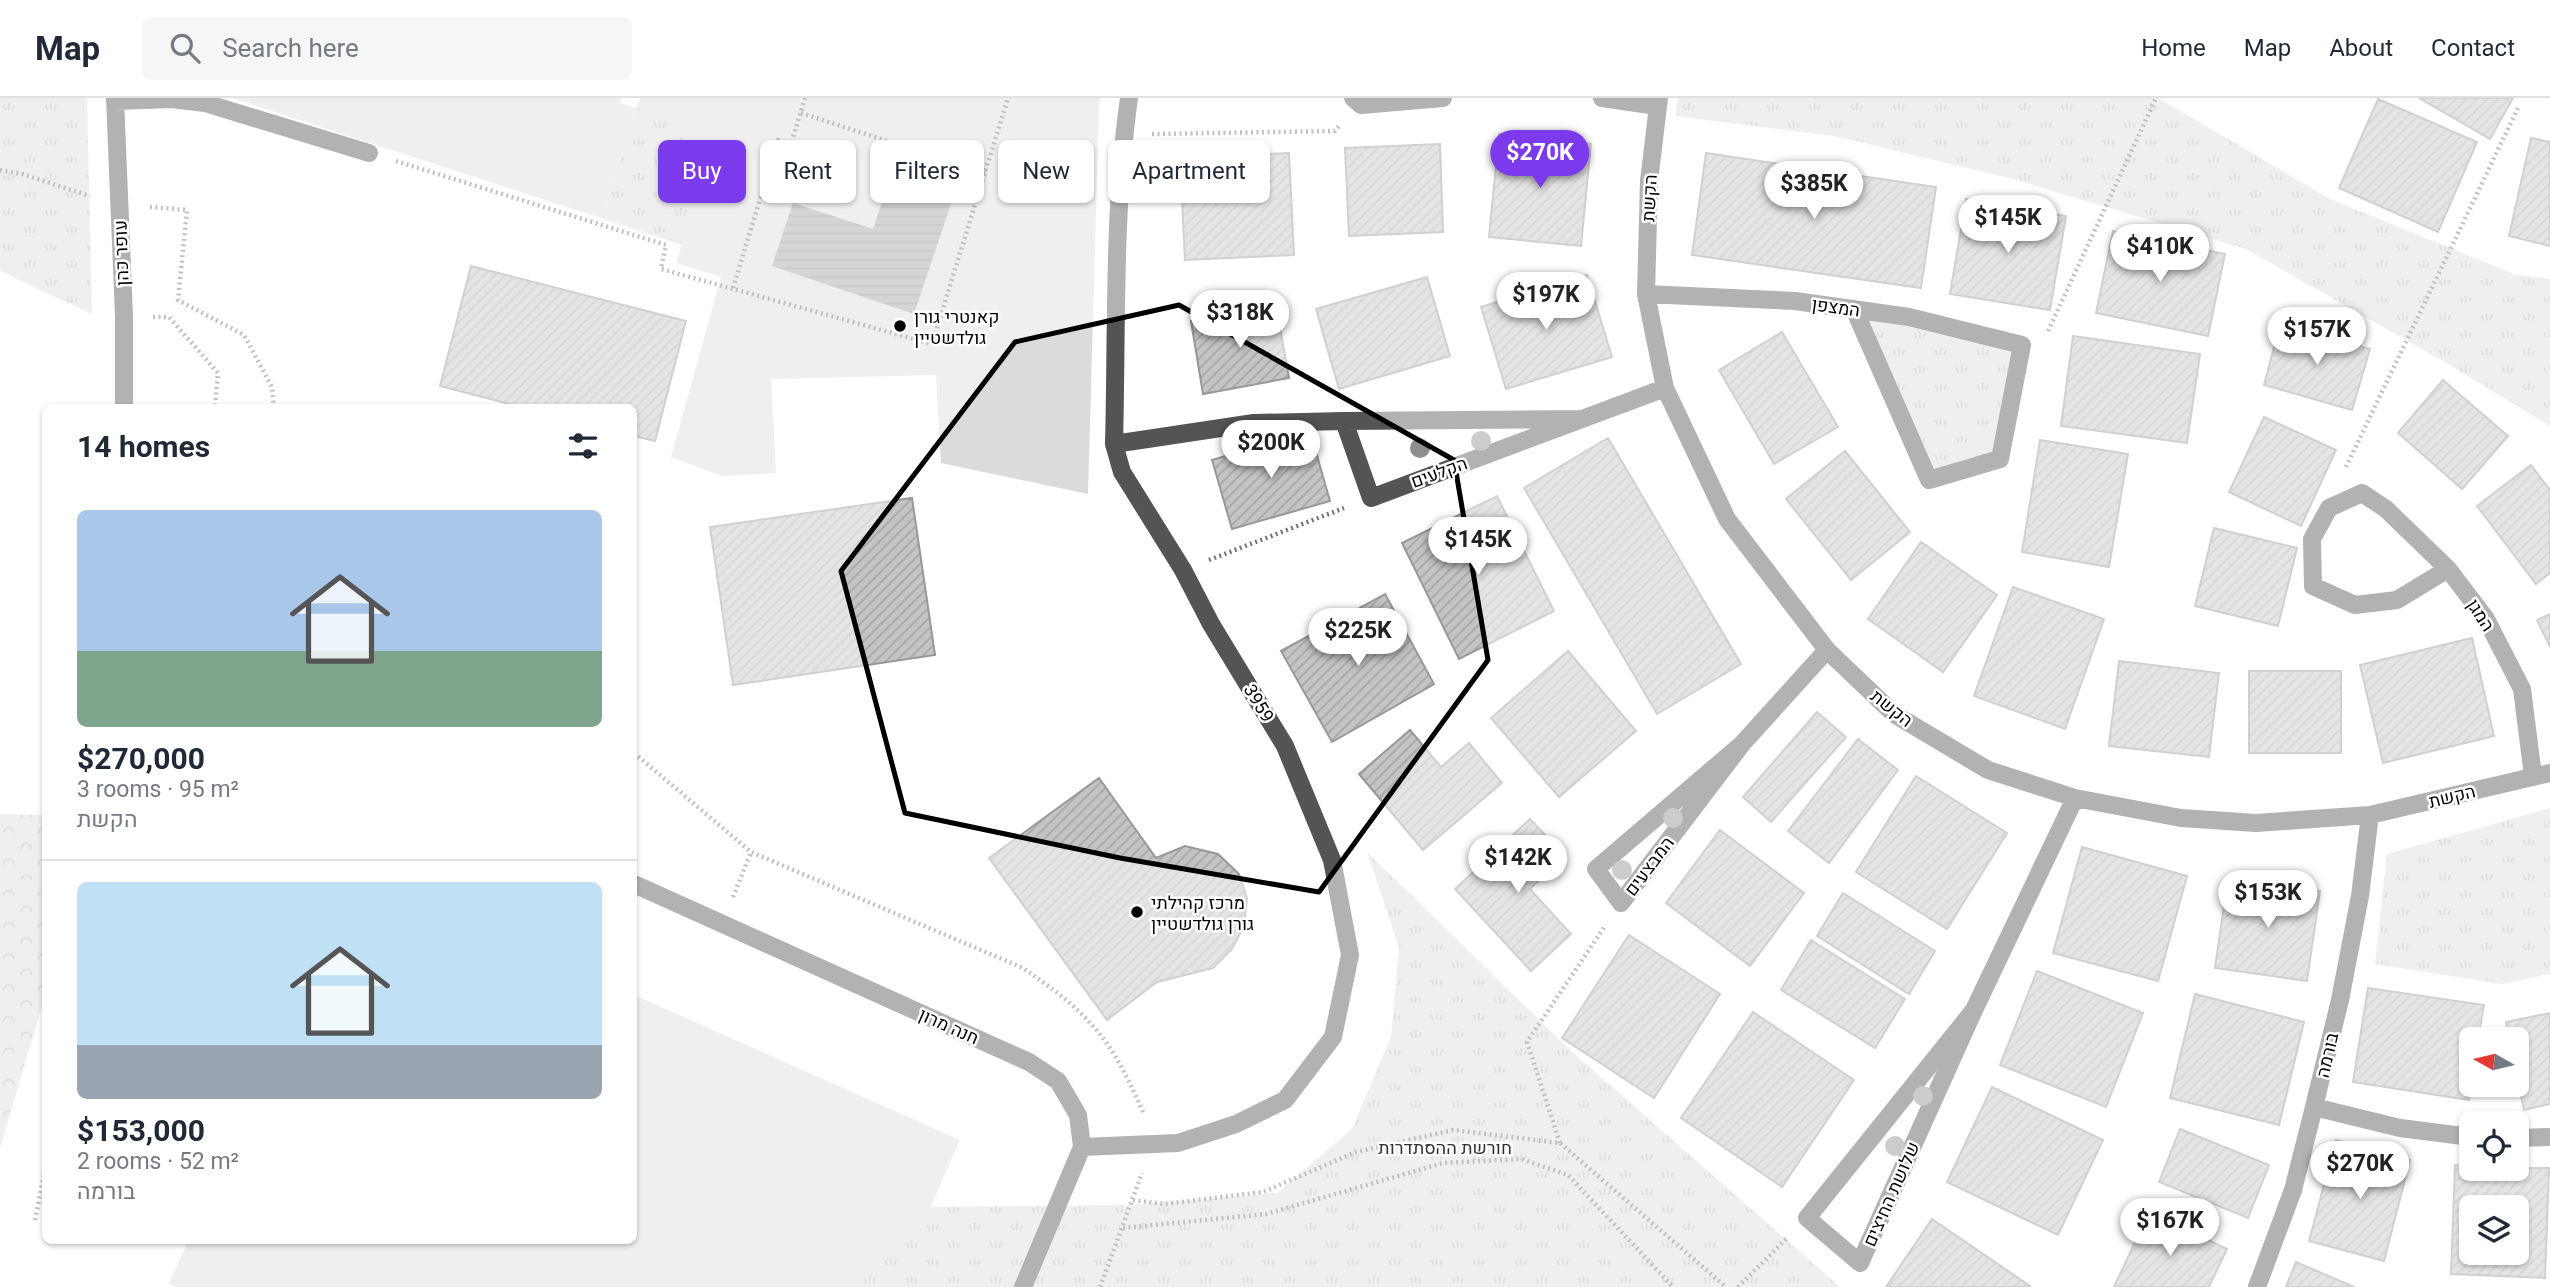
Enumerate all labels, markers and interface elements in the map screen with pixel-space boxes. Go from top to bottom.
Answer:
search box [142,17,632,80]
text: Map [35,29,100,68]
icon: search [166,29,204,67]
text: Search here [222,33,359,63]
text: Home [2141,34,2206,62]
text: Map [2244,34,2291,62]
text: About [2329,34,2393,62]
text: Contact [2431,34,2515,62]
pin: $270K [1491,130,1589,190]
text: $270K [1506,139,1574,166]
chip: Buy [658,140,746,203]
chip: Rent [760,140,856,203]
chip: Filters [870,140,984,203]
chip: New [998,140,1094,203]
chip: Apartment [1108,140,1270,203]
pin: $385K [1765,162,1863,221]
text: $385K [1780,170,1848,197]
street label: הקשת [1637,174,1661,222]
pin: $145K [1959,195,2057,255]
text: $145K [1974,204,2042,231]
street label: עופר כהן [109,220,133,286]
pin: $410K [2111,225,2209,284]
text: $410K [2126,233,2194,260]
pin: $197K [1497,272,1595,332]
text: $197K [1512,281,1580,308]
pin: $318K [1191,290,1289,350]
street label: המצפן [1811,293,1861,321]
text: $318K [1206,299,1274,326]
place label: קאנטרי גורן גולדשטיין [914,306,999,348]
pin: $157K [2268,308,2366,367]
text: $157K [2283,316,2351,343]
marker: קאנטרי גורן גולדשטיין [892,318,908,334]
pin: $200K [1222,420,1320,480]
icon: filters [564,427,602,465]
text: 14 homes [77,429,210,464]
text: $200K [1237,429,1305,456]
street label: הקלעים [1408,452,1470,492]
pin: $145K [1429,518,1527,577]
text: $145K [1444,526,1512,553]
icon: home [277,556,403,682]
street label: המגן [2463,595,2499,635]
pin: $225K [1309,608,1407,668]
text: $225K [1324,617,1392,644]
street label: 3959 [1240,680,1278,726]
street label: הקשת [1867,685,1917,731]
text: $270,000 [77,741,205,776]
text: 3 rooms · 95 m² [77,776,239,803]
street label: הקשת [2427,780,2477,812]
text: הקשת [77,806,137,833]
street label: המבצעים [1620,832,1678,900]
pin: $142K [1469,836,1567,895]
text: $142K [1484,844,1552,871]
pin: $153K [2219,870,2317,930]
text: $153K [2234,879,2302,906]
place label: מרכז קהילתי גורן גולדשטיין [1151,892,1254,934]
marker: מרכז קהילתי גורן גולדשטיין [1129,904,1145,920]
icon: home [277,928,403,1054]
street label: חנה מרון [916,1004,982,1048]
north arrow [2459,1027,2529,1097]
map controls [2459,1027,2529,1265]
street label: בורמה [2312,1030,2342,1080]
button: locate [2459,1111,2529,1181]
text: $153,000 [77,1113,205,1148]
park label: חורשת ההסתדרות [1378,1137,1512,1158]
street label: שלושת החיצים [1859,1138,1923,1250]
pin: $270K [2311,1142,2409,1201]
text: 2 rooms · 52 m² [77,1148,239,1175]
text: $270K [2326,1150,2394,1177]
text: בורמה [77,1178,135,1205]
button: layers [2459,1195,2529,1265]
pin: $167K [2121,1198,2219,1258]
text: $167K [2136,1207,2204,1234]

